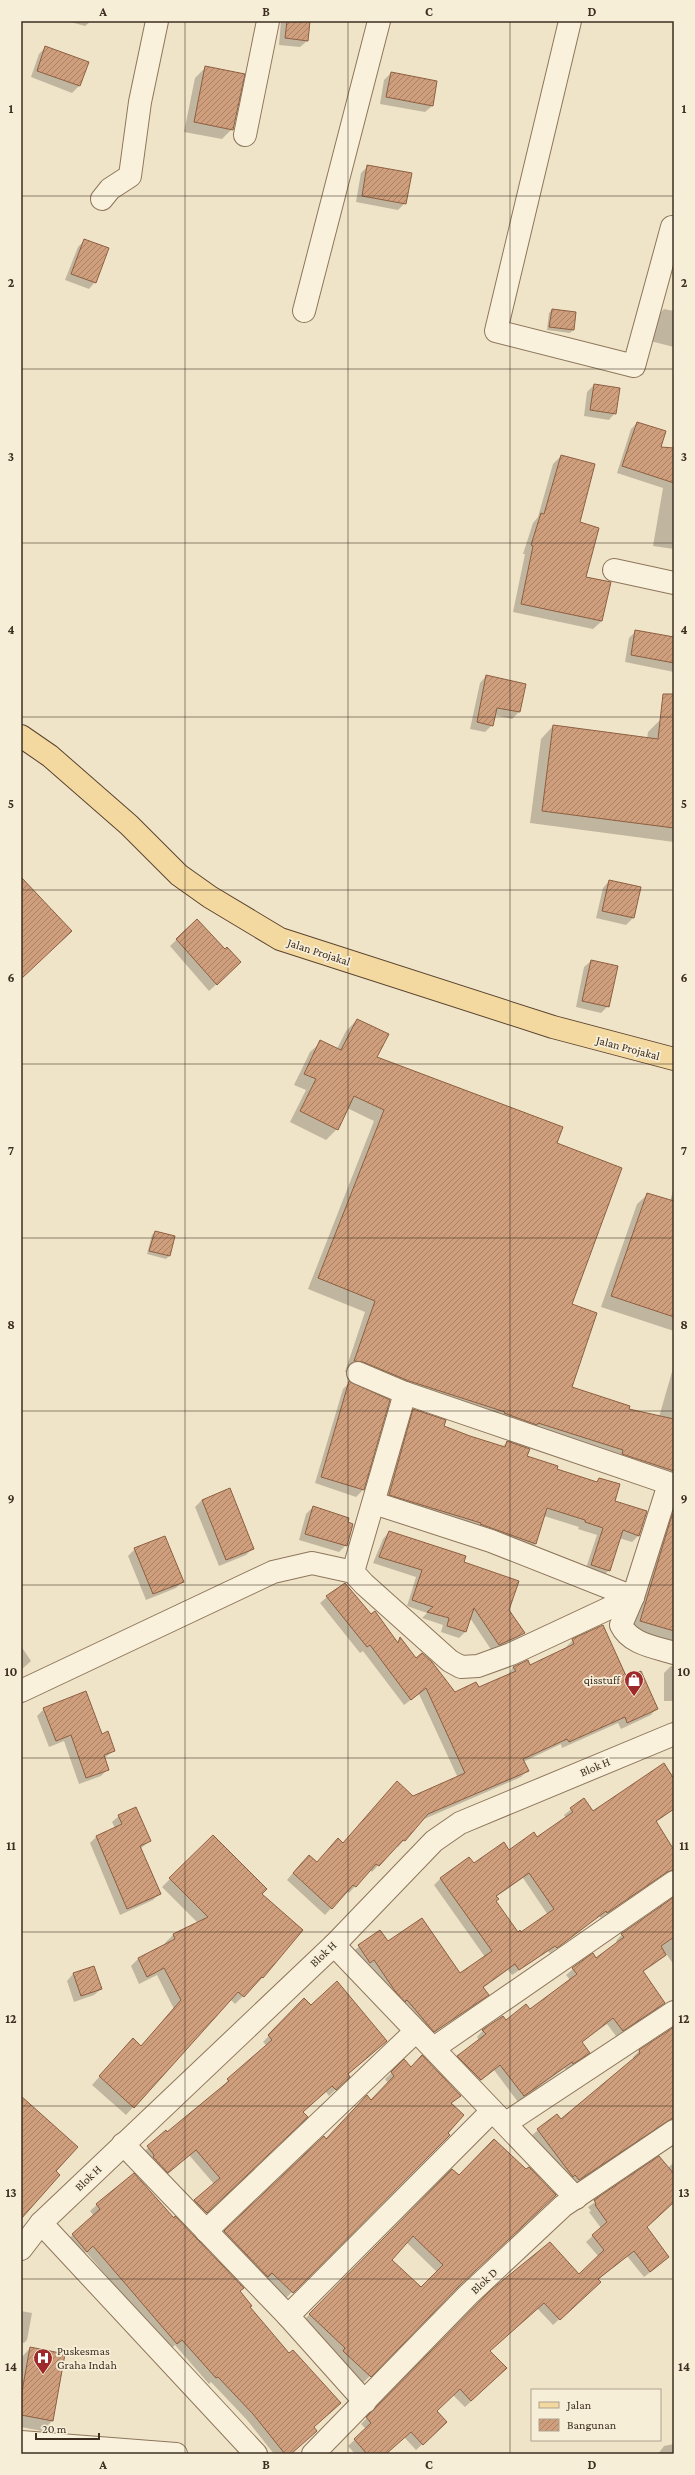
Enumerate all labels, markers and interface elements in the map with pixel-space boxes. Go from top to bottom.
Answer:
text: A [98,4,107,19]
text: B [262,4,270,19]
text: C [425,4,433,19]
text: D [588,4,597,19]
text: 1 [9,101,14,116]
text: 1 [682,101,687,116]
text: 2 [8,275,15,290]
text: 2 [681,275,688,290]
text: 3 [8,449,14,464]
text: 3 [681,449,687,464]
text: 4 [7,622,15,637]
text: 4 [680,622,688,637]
text: 5 [8,796,14,811]
text: 5 [681,796,687,811]
street label: Jalan Projakal [285,935,352,969]
text: 6 [7,970,15,985]
text: 6 [680,970,688,985]
street label: Jalan Projakal [594,1033,661,1063]
text: 7 [8,1143,14,1158]
text: 7 [681,1143,687,1158]
text: 8 [7,1317,15,1332]
text: 8 [680,1317,688,1332]
text: 9 [7,1491,15,1506]
text: 9 [680,1491,688,1506]
text: 10 [5,1664,17,1679]
text: 10 [678,1664,690,1679]
shop icon: qisstuff [623,1669,645,1697]
place label: qisstuff [584,1673,621,1687]
street label: Blok H [578,1754,612,1780]
text: 11 [6,1838,16,1853]
text: 11 [679,1838,689,1853]
street label: Blok H [307,1938,339,1970]
text: 12 [5,2011,17,2026]
text: 12 [678,2011,690,2026]
street label: Blok H [72,2162,104,2194]
text: 13 [5,2185,17,2200]
text: 13 [678,2185,690,2200]
street label: Blok D [468,2265,500,2297]
place label: Puskesmas Graha Indah [57,2344,117,2372]
hospital icon: Puskesmas Graha Indah [32,2347,54,2375]
text: 14 [5,2359,17,2374]
text: 14 [678,2359,690,2374]
legend [531,2389,661,2441]
text: Jalan [566,2398,592,2412]
scale bar [36,2415,99,2441]
text: Bangunan [567,2418,617,2432]
text: 20 m [42,2422,67,2436]
text: A [98,2457,107,2472]
text: B [262,2457,270,2472]
text: C [425,2457,433,2472]
text: D [588,2457,597,2472]

